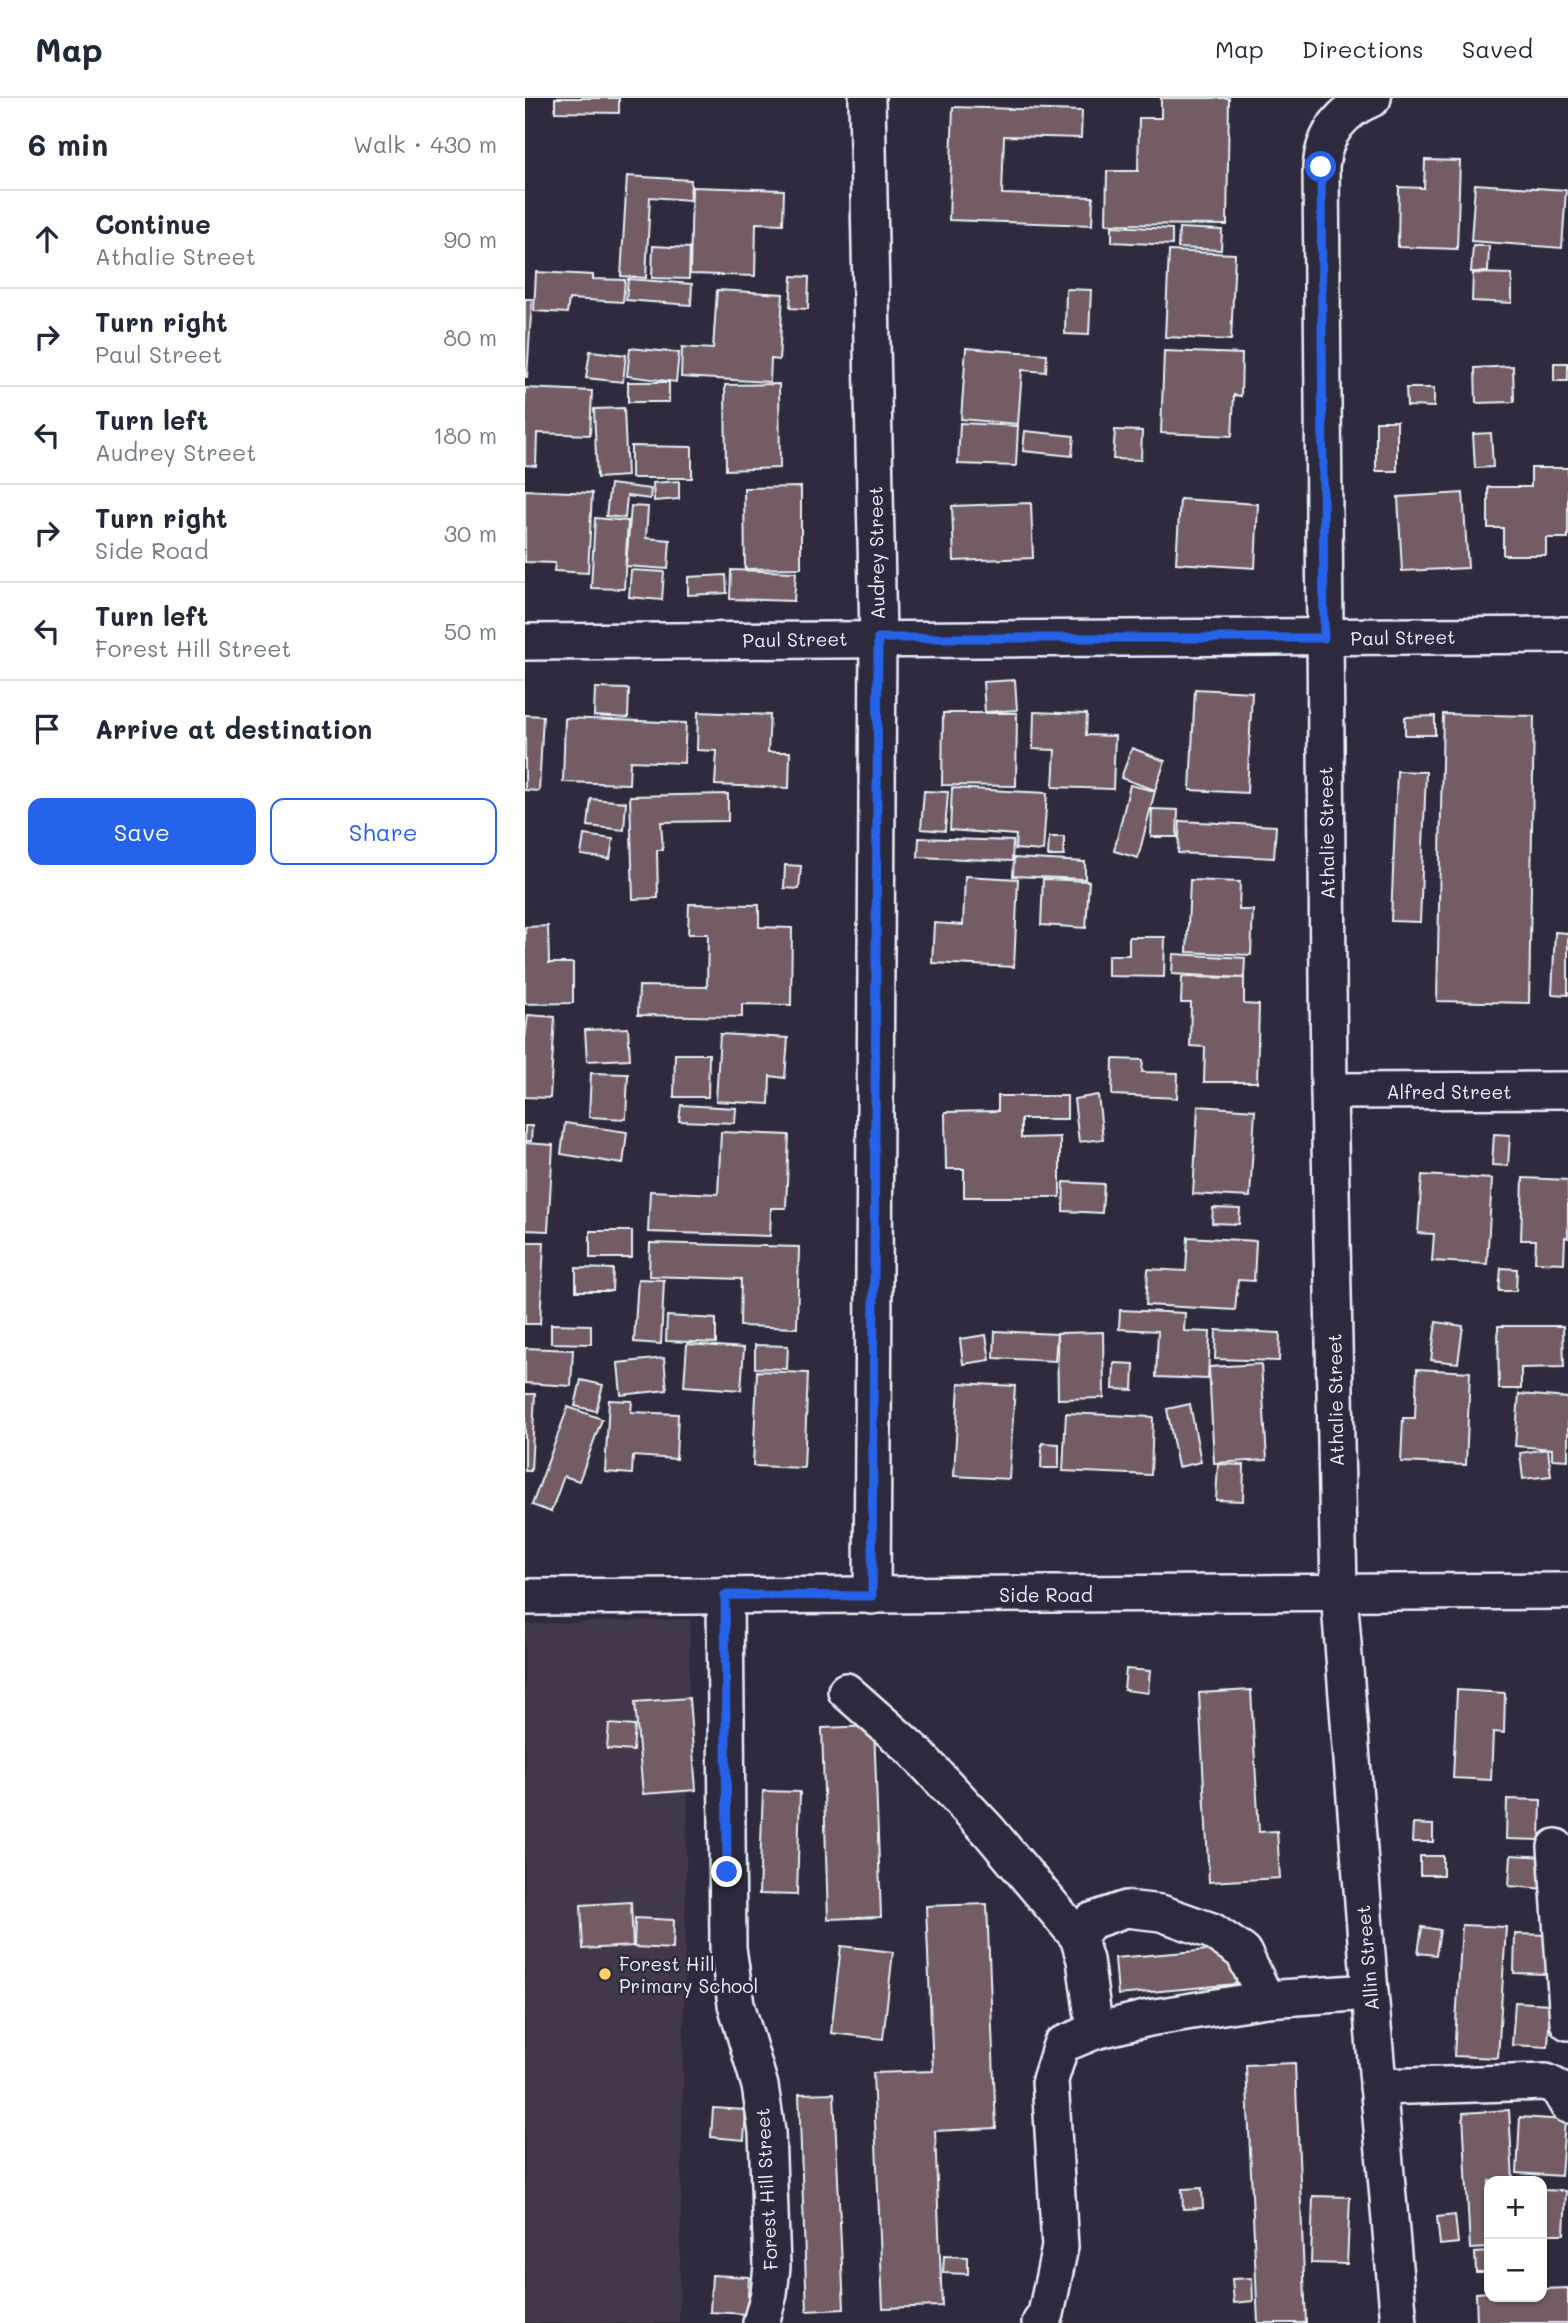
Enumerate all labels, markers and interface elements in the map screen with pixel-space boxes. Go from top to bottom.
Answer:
text: Map [35,27,103,70]
text: Map [1215,33,1264,64]
text: Directions [1302,33,1424,64]
text: Saved [1462,33,1533,64]
text: 6 min [28,124,108,164]
text: Walk · 430 m [353,129,497,159]
route start [1305,151,1336,182]
text: Continue [95,207,211,241]
icon: ahead [28,220,66,258]
text: 90 m [444,224,497,254]
text: Athalie Street [95,241,256,271]
text: Turn right [95,305,228,339]
icon: right [28,318,66,356]
text: 80 m [443,322,497,352]
text: Paul Street [95,339,222,369]
text: Turn left [95,403,208,437]
icon: left [28,416,66,454]
text: 180 m [433,420,497,450]
text: Audrey Street [95,437,256,467]
street label: Audrey Street [862,486,890,620]
text: Turn right [95,501,228,535]
icon: right [28,514,66,552]
text: 30 m [444,518,497,548]
text: Side Road [95,535,208,565]
text: Turn left [95,599,208,633]
icon: left [28,612,66,650]
text: 50 m [444,616,497,646]
street label: Paul Street [1350,624,1456,650]
street label: Paul Street [742,626,848,652]
text: Forest Hill Street [95,633,292,663]
icon: arrive [28,710,66,748]
text: Arrive at destination [95,712,372,746]
street label: Athalie Street [1312,766,1340,900]
button: Save [28,798,256,865]
button: Share [270,798,497,865]
street label: Alfred Street [1386,1079,1512,1104]
street label: Athalie Street [1321,1333,1349,1467]
street label: Side Road [999,1582,1093,1607]
route end [711,1856,742,1887]
street label: Allin Street [1350,1904,1384,2012]
place label: Forest Hill Primary School [619,1951,758,1998]
marker: Forest Hill Primary School [597,1966,613,1982]
street label: Forest Hill Street [749,2107,783,2271]
map controls [1484,2176,1547,2302]
button: + [1484,2176,1547,2239]
button: − [1484,2239,1547,2302]

